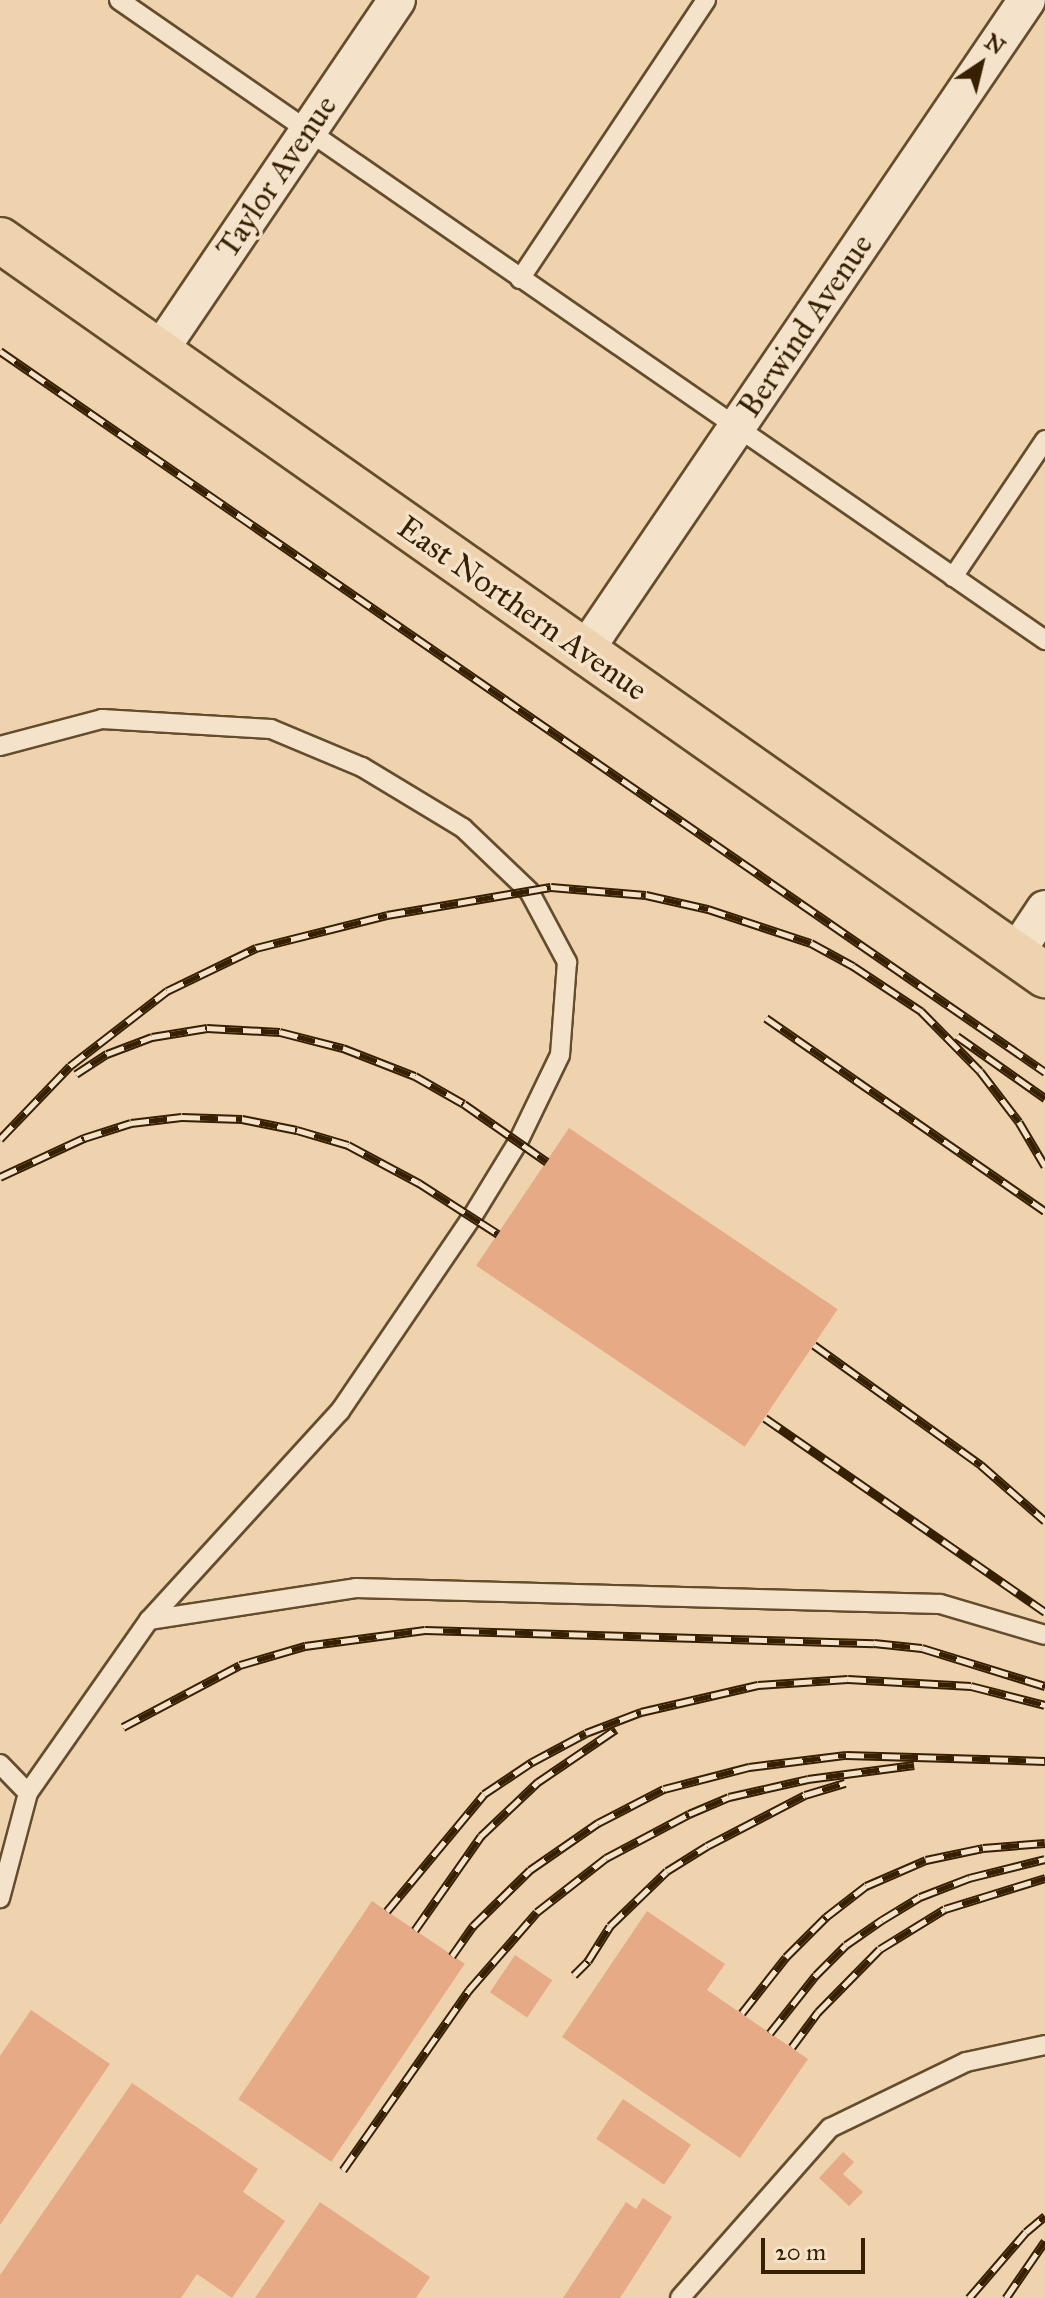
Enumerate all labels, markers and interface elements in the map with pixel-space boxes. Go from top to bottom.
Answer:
north arrow [941,24,1021,104]
text: N [980,28,1010,60]
street label: Taylor Avenue [209,88,345,266]
street label: Berwind Avenue [731,227,881,425]
street label: East Northern Avenue [390,508,654,710]
scale bar [765,2222,869,2272]
text: 20 m [775,2237,826,2267]

